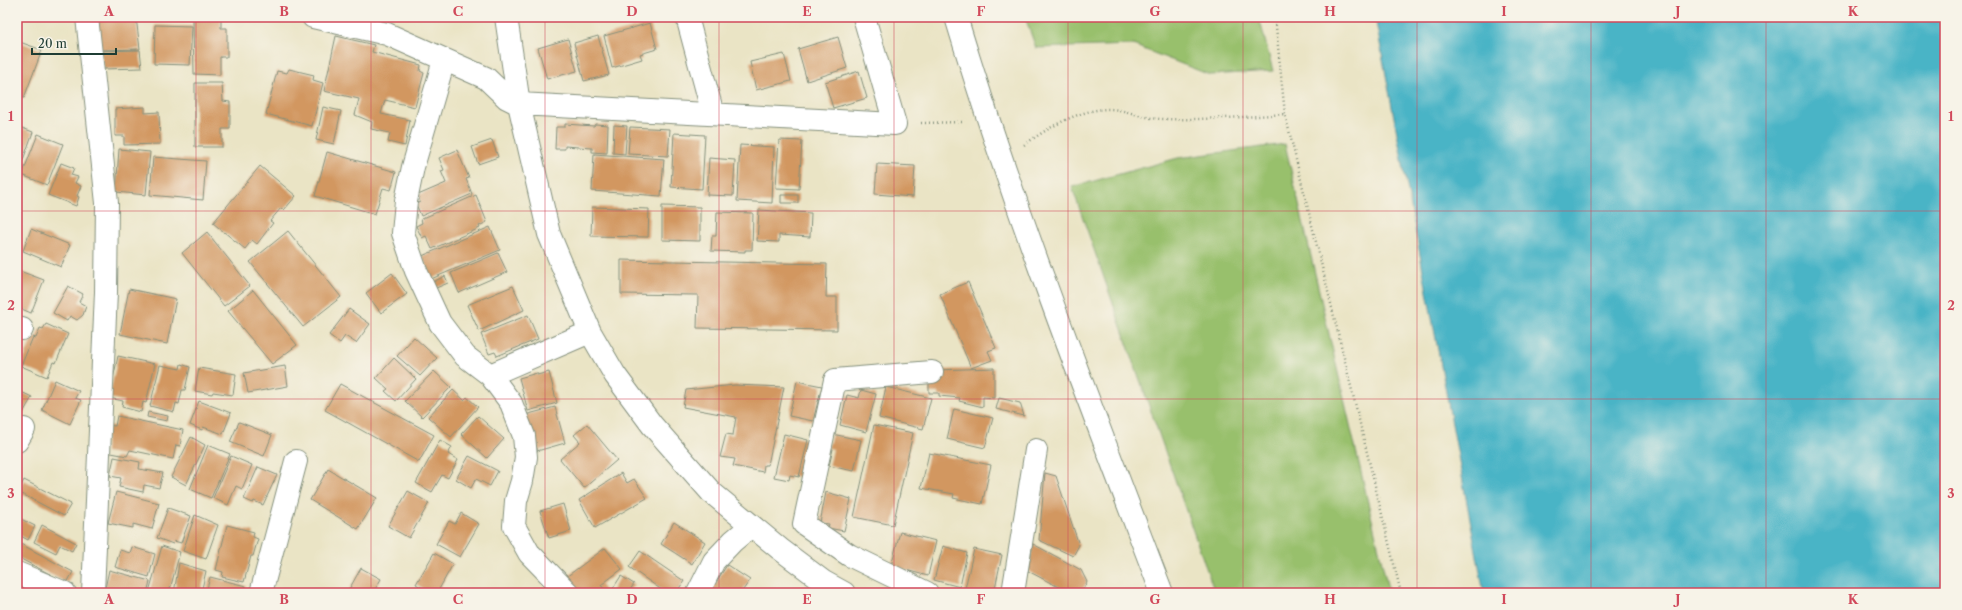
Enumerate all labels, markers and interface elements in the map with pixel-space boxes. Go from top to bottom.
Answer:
text: A [103,3,115,19]
text: B [279,3,289,19]
text: C [453,3,463,19]
text: D [626,3,638,19]
text: E [802,3,812,19]
text: F [977,3,986,19]
text: G [1149,3,1161,19]
text: H [1324,3,1336,19]
text: I [1501,3,1507,19]
text: J [1673,3,1681,19]
text: K [1848,3,1859,19]
scale bar [32,30,116,56]
text: 20 m [38,36,67,51]
text: 1 [8,108,14,124]
text: 1 [1948,108,1954,124]
text: 2 [7,297,15,313]
text: 2 [1947,297,1955,313]
text: 3 [7,485,15,501]
text: 3 [1947,485,1955,501]
text: A [103,591,115,607]
text: B [279,591,289,607]
text: C [453,591,463,607]
text: D [626,591,638,607]
text: E [802,591,812,607]
text: F [977,591,986,607]
text: G [1149,591,1161,607]
text: H [1324,591,1336,607]
text: I [1501,591,1507,607]
text: J [1673,591,1681,607]
text: K [1848,591,1859,607]

